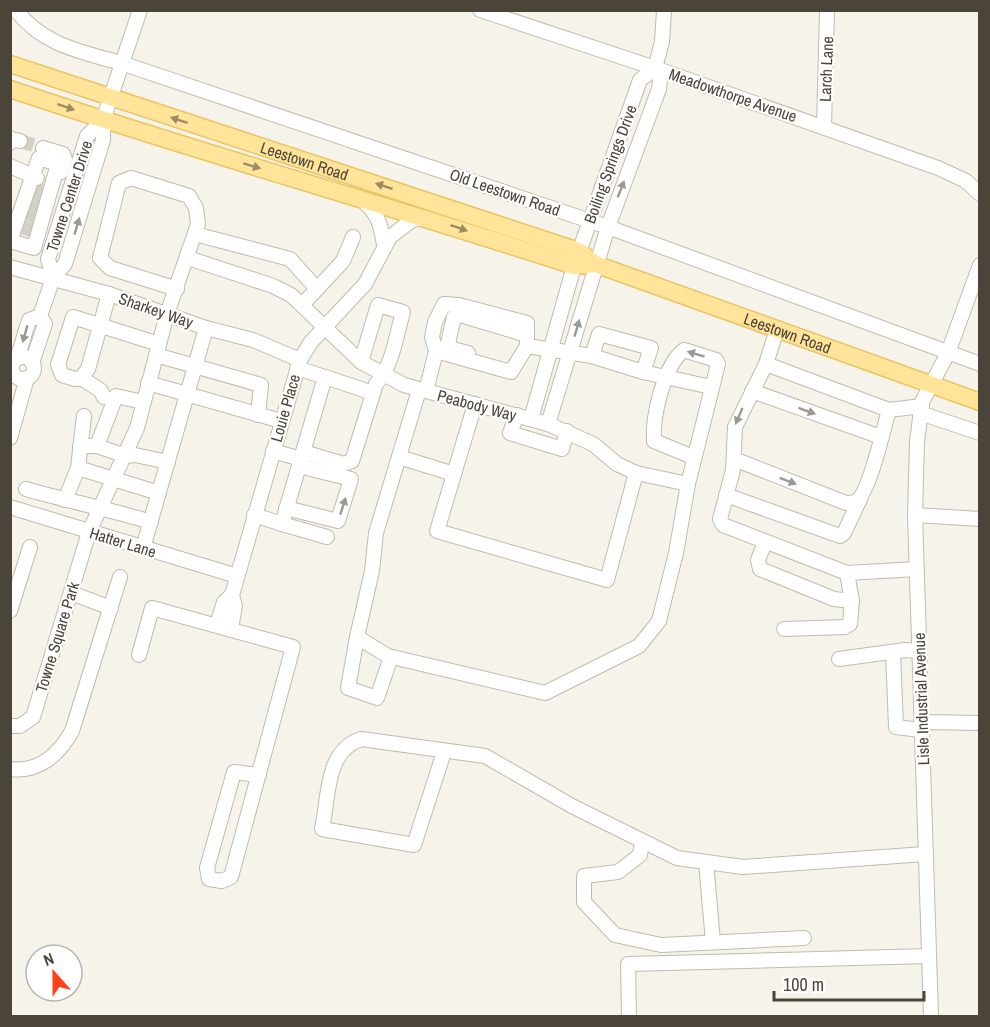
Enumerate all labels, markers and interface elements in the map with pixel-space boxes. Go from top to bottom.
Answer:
street label: Larch Lane [814,36,838,102]
street label: Meadowthorpe Avenue [666,63,800,127]
street label: Boiling Springs Drive [578,102,642,226]
one-way arrow [57,103,75,113]
one-way arrow [170,115,188,125]
street label: Leestown Road [258,136,351,185]
street label: Towne Center Drive [41,137,97,255]
one-way arrow [243,162,261,171]
street label: Old Leestown Road [447,163,563,221]
one-way arrow [617,180,627,198]
one-way arrow [375,181,393,191]
one-way arrow [73,217,82,235]
one-way arrow [450,224,468,233]
street label: Sharkey Way [116,287,197,333]
street label: Leestown Road [741,307,834,359]
one-way arrow [573,319,582,337]
one-way arrow [20,325,29,343]
one-way arrow [687,349,705,358]
street label: Louie Place [265,372,305,444]
street label: Peabody Way [435,384,519,426]
one-way arrow [798,406,816,416]
one-way arrow [735,408,744,425]
one-way arrow [780,476,798,486]
one-way arrow [339,497,348,515]
street label: Hatter Lane [87,521,159,563]
street label: Towne Square Park [30,579,84,695]
street label: Lisle Industrial Avenue [908,632,934,766]
north arrow [24,943,84,1003]
text: N [40,947,57,971]
scale bar [774,964,924,1002]
text: 100 m [783,972,824,997]

